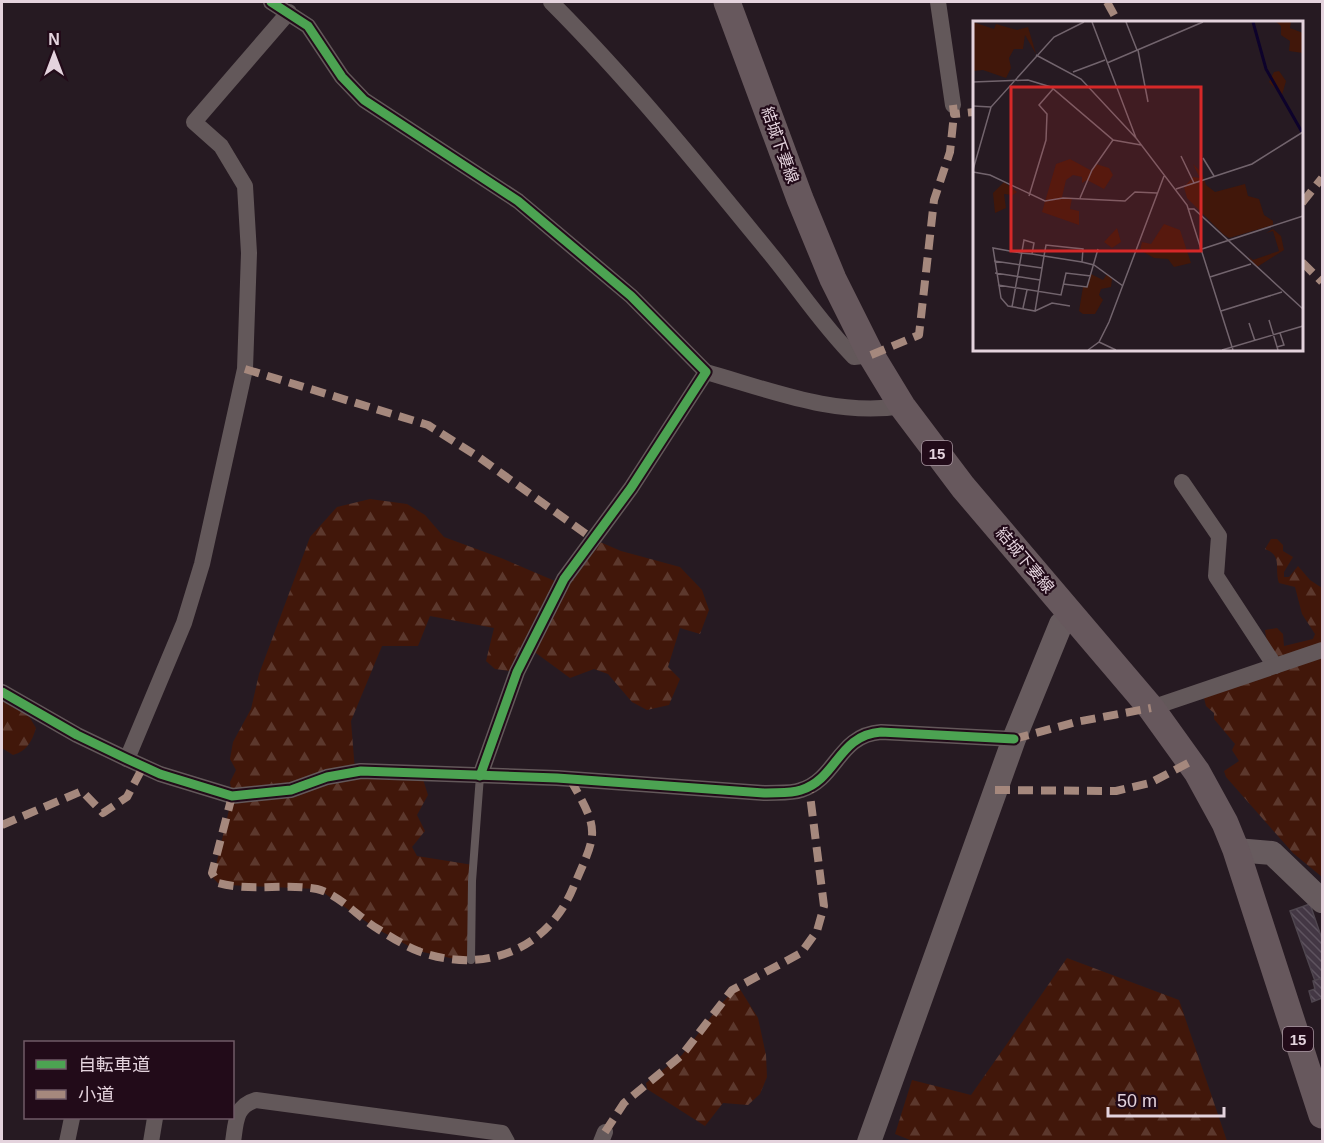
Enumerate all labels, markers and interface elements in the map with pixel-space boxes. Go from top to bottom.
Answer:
inset map [973,21,1303,351]
north arrow [24,24,84,84]
text: N [48,31,60,48]
street label: 結城下妻線 [758,104,802,186]
road number: 15 [922,441,952,465]
street label: 結城下妻線 [993,524,1057,596]
road number: 15 [1283,1027,1313,1051]
legend [24,1041,234,1119]
text: 自転車道 [78,1055,150,1075]
scale bar [1108,1080,1224,1118]
text: 小道 [78,1085,114,1105]
text: 50 m [1117,1091,1157,1111]

